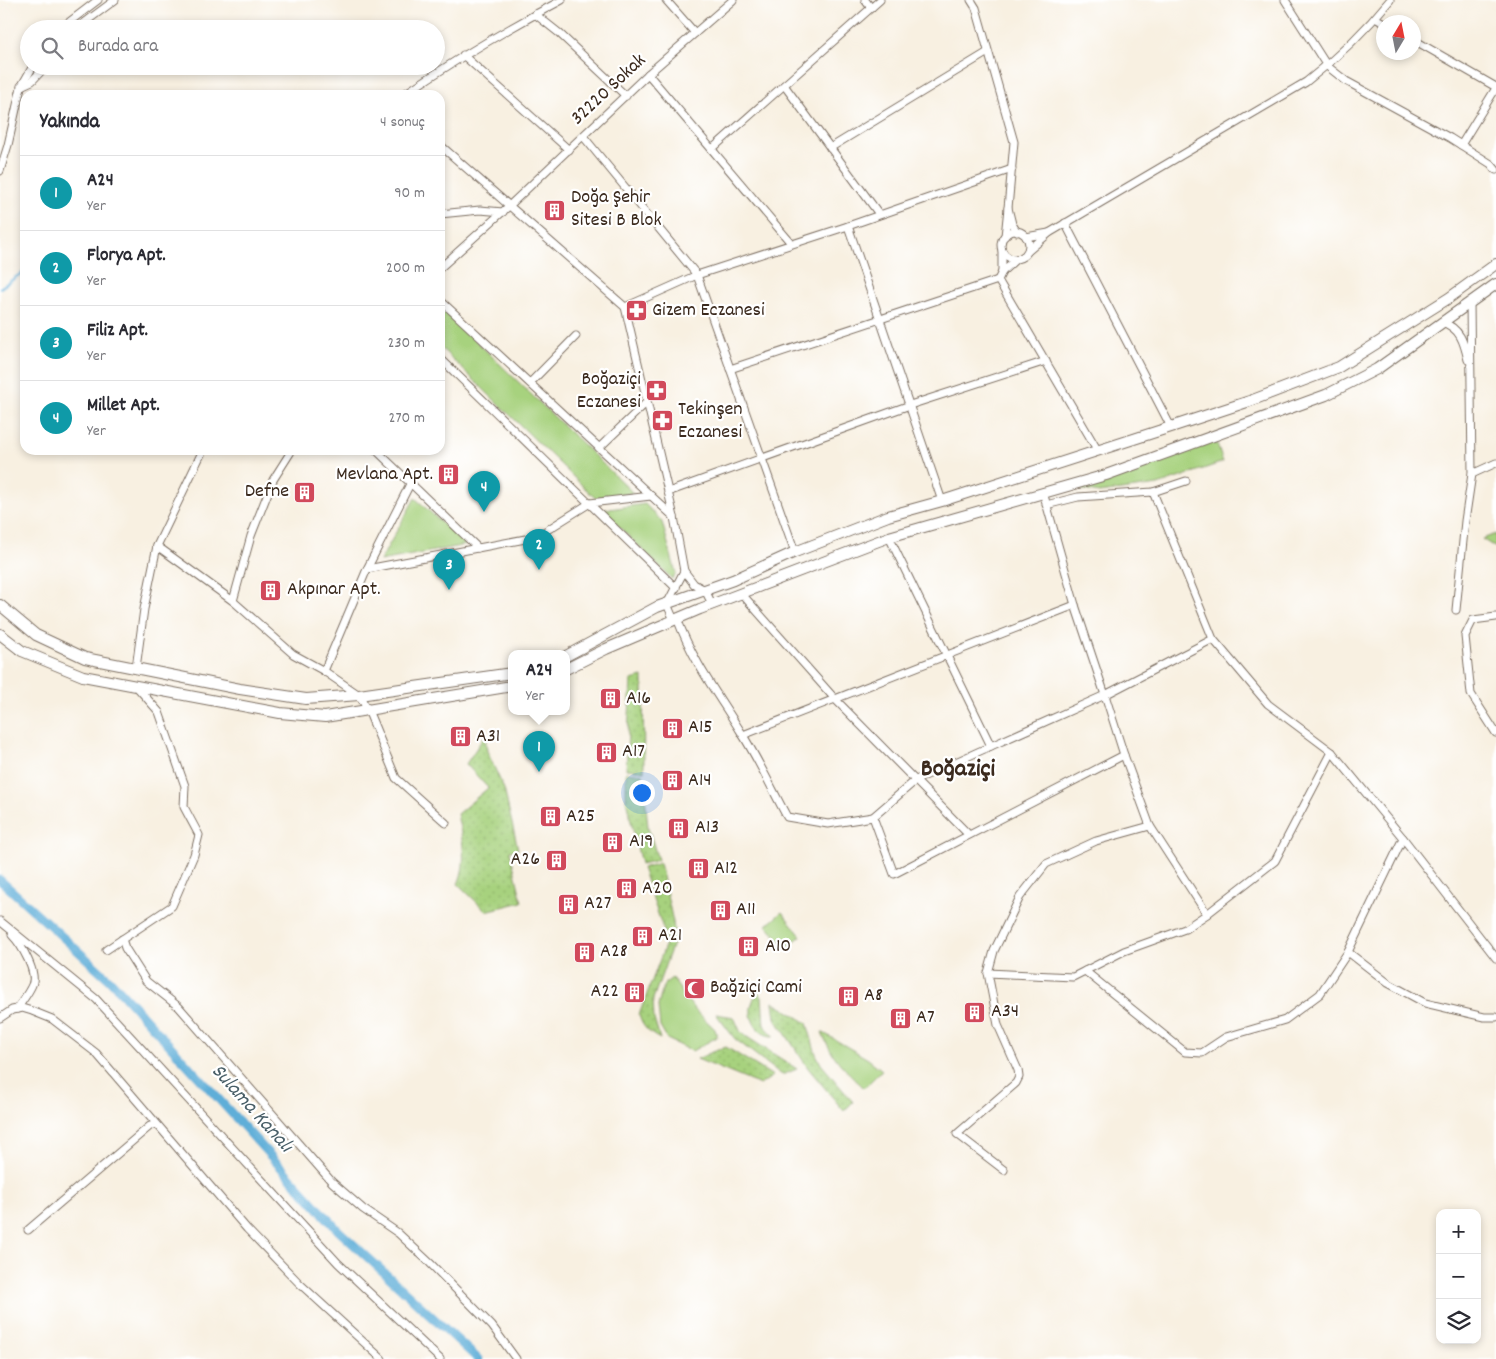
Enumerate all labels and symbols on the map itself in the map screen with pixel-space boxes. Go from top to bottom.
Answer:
north arrow [1376,15,1421,60]
street label: 32220 Sokak [565,48,653,132]
place label: Doğa Şehir Sitesi B Blok [571,184,662,235]
building icon: Doğa Şehir Sitesi B Blok [543,198,567,222]
place label: Gizem Eczanesi [652,297,765,325]
pharmacy icon: Gizem Eczanesi [624,299,648,323]
place label: Boğaziçi Eczanesi [577,366,641,417]
pharmacy icon: Boğaziçi Eczanesi [645,379,669,403]
place label: Tekinşen Eczanesi [678,396,743,447]
pharmacy icon: Tekinşen Eczanesi [650,409,674,433]
place label: Mevlana Apt. [336,461,433,489]
building icon: Mevlana Apt. [437,463,461,487]
pin: 4 [468,471,500,512]
place label: Defne [245,478,289,506]
building icon: Defne [293,480,317,504]
pin: 2 [523,529,555,570]
pin: 3 [433,549,465,590]
place label: Akpınar Apt. [287,576,380,604]
building icon: Akpınar Apt. [259,578,283,602]
place label: A16 [626,685,651,713]
building icon: A16 [598,687,622,711]
place label: A15 [688,714,713,742]
building icon: A15 [660,716,684,740]
place label: A31 [476,723,500,751]
building icon: A31 [448,725,472,749]
pin: 1 [523,731,555,772]
place label: A17 [622,738,645,766]
building icon: A17 [594,740,618,764]
district label: Boğaziçi [921,752,996,788]
place label: A14 [688,767,712,795]
building icon: A14 [660,769,684,793]
your location [629,780,655,806]
place label: A25 [566,803,595,831]
building icon: A25 [538,805,562,829]
place label: A13 [695,814,719,842]
building icon: A13 [667,816,691,840]
place label: A19 [629,828,653,856]
building icon: A19 [601,830,625,854]
place label: A26 [511,846,540,874]
building icon: A26 [544,848,568,872]
place label: A12 [714,855,738,883]
building icon: A12 [686,857,710,881]
place label: A20 [642,875,673,903]
building icon: A20 [614,877,638,901]
place label: A27 [584,890,611,918]
building icon: A27 [556,892,580,916]
place label: A11 [736,896,756,924]
building icon: A11 [708,898,732,922]
place label: A21 [658,922,682,950]
building icon: A21 [630,924,654,948]
place label: A10 [765,933,791,961]
building icon: A10 [737,935,761,959]
place label: A28 [600,938,628,966]
building icon: A28 [572,940,596,964]
place label: Bağziçi Cami [710,974,802,1002]
mosque icon: Bağziçi Cami [682,976,706,1000]
place label: A22 [591,978,619,1006]
building icon: A22 [623,980,647,1004]
place label: A8 [864,982,883,1010]
building icon: A8 [836,984,860,1008]
place label: A34 [991,998,1019,1026]
building icon: A34 [963,1000,987,1024]
place label: A7 [916,1004,935,1032]
building icon: A7 [888,1006,912,1030]
water label: Sulama Kanalı [203,1058,300,1161]

